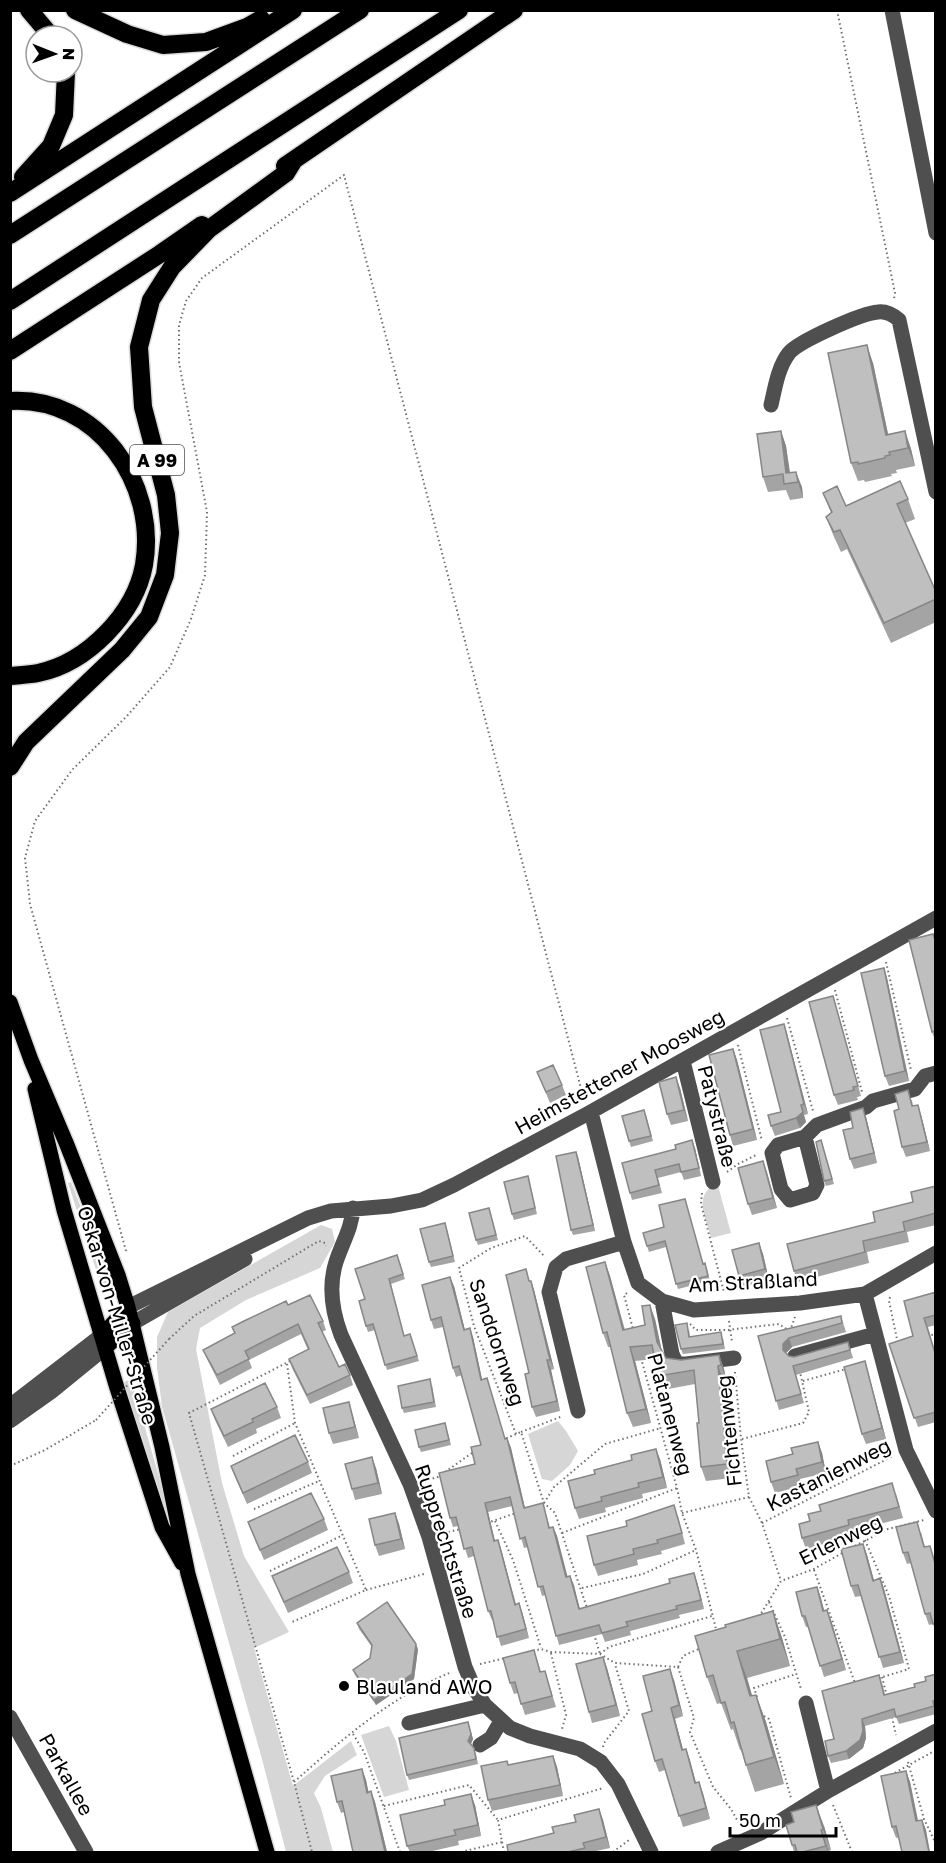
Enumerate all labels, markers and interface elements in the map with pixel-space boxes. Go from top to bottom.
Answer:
north arrow [24,24,84,84]
text: N [59,48,79,61]
road number: A 99 [130,445,184,475]
street label: Heimstettener Moosweg [510,1003,728,1139]
street label: Patystraße [694,1062,742,1170]
street label: Oskar-von-Miller-Straße [73,1203,163,1427]
street label: Am Straßland [688,1266,818,1296]
street label: Sanddornweg [465,1275,531,1409]
street label: Platanenweg [643,1350,699,1478]
street label: Fichtenweg [710,1374,746,1488]
street label: Kastanienweg [762,1432,894,1516]
street label: Rupprechtstraße [411,1461,483,1621]
street label: Erlenweg [794,1509,886,1569]
place label: Blauland AWO [356,1674,493,1698]
marker: Blauland AWO [337,1679,351,1693]
street label: Parkallee [35,1729,99,1819]
scale bar [730,1800,836,1838]
text: 50 m [739,1809,781,1831]

